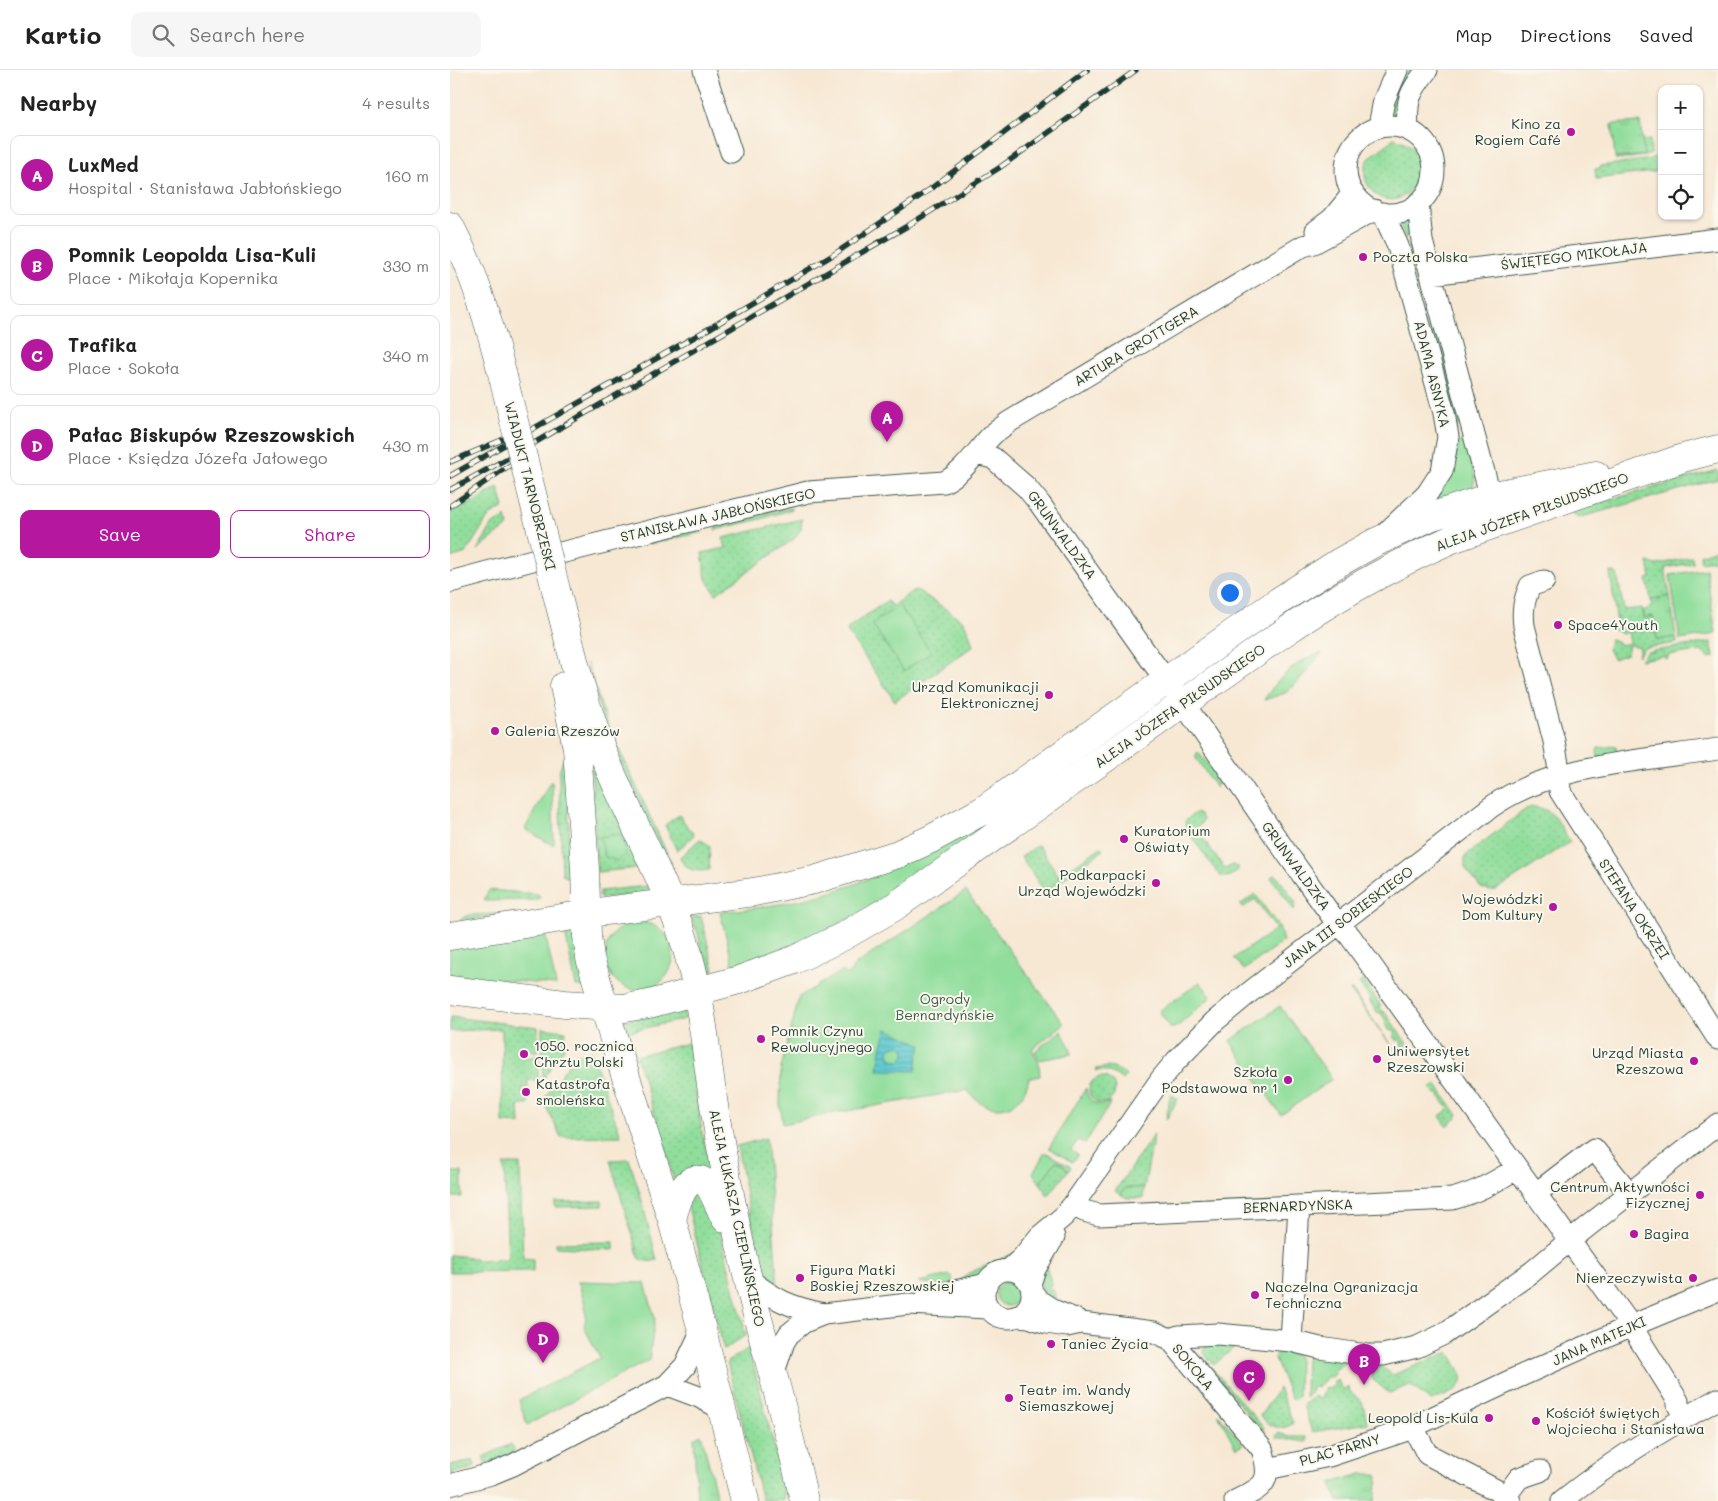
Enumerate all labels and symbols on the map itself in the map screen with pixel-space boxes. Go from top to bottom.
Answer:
place label: Kino za Rogiem Café [1475,114,1561,149]
marker: Kino za Rogiem Café [1565,126,1577,138]
street label: ŚWIĘTEGO MIKOŁAJA [1500,237,1648,274]
place label: Poczta Polska [1373,247,1469,266]
marker: Poczta Polska [1357,251,1369,263]
street label: ARTURA GROTTGERA [1070,301,1202,390]
street label: ADAMA ASNYKA [1410,318,1455,429]
street label: WIADUKT TARNOBRZESKI [500,399,561,572]
pin: A [871,401,903,442]
street label: ALEJA JÓZEFA PIŁSUDSKIEGO [1433,468,1631,555]
street label: STANISŁAWA JABŁOŃSKIEGO [618,483,817,546]
street label: GRUNWALDZKA [1024,486,1101,583]
your location [1217,580,1243,606]
place label: Space4Youth [1568,615,1658,634]
marker: Space4Youth [1552,619,1564,631]
street label: ALEJA JÓZEFA PIŁSUDSKIEGO [1091,639,1269,772]
place label: Urząd Komunikacji Elektronicznej [912,677,1039,712]
marker: Urząd Komunikacji Elektronicznej [1043,689,1055,701]
place label: Galeria Rzeszów [505,721,620,740]
marker: Galeria Rzeszów [489,725,501,737]
street label: GRUNWALDZKA [1258,817,1335,914]
place label: Kuratorium Oświaty [1134,821,1211,856]
marker: Kuratorium Oświaty [1118,833,1130,845]
street label: STEFANA OKRZEI [1595,855,1674,963]
street label: JANA III SOBIESKIEGO [1279,861,1417,972]
place label: Podkarpacki Urząd Wojewódzki [1018,865,1146,900]
marker: Podkarpacki Urząd Wojewódzki [1150,877,1162,889]
place label: Wojewódzki Dom Kultury [1461,889,1543,924]
marker: Wojewódzki Dom Kultury [1547,901,1559,913]
park label: Ogrody Bernardyńskie [895,989,995,1024]
place label: Pomnik Czynu Rewolucyjnego [771,1021,872,1056]
marker: Pomnik Czynu Rewolucyjnego [755,1033,767,1045]
place label: 1050. rocznica Chrztu Polski [534,1036,635,1071]
place label: Uniwersytet Rzeszowski [1387,1041,1470,1076]
place label: Urząd Miasta Rzeszowa [1592,1043,1684,1078]
marker: 1050. rocznica Chrztu Polski [518,1048,530,1060]
marker: Uniwersytet Rzeszowski [1371,1053,1383,1065]
marker: Urząd Miasta Rzeszowa [1688,1055,1700,1067]
place label: Szkoła Podstawowa nr 1 [1162,1062,1278,1097]
place label: Katastrofa smoleńska [536,1074,611,1109]
marker: Szkoła Podstawowa nr 1 [1282,1074,1294,1086]
marker: Katastrofa smoleńska [520,1086,532,1098]
street label: ALEJA ŁUKASZA CIEPLIŃSKIEGO [705,1107,770,1328]
place label: Centrum Aktywności Fizycznej [1550,1177,1690,1212]
marker: Centrum Aktywności Fizycznej [1694,1189,1706,1201]
street label: BERNARDYŃSKA [1243,1194,1353,1217]
place label: Bagira [1644,1224,1690,1243]
marker: Bagira [1628,1228,1640,1240]
place label: Figura Matki Boskiej Rzeszowskiej [810,1260,954,1295]
place label: Nierzeczywista [1576,1268,1683,1287]
marker: Figura Matki Boskiej Rzeszowskiej [794,1272,806,1284]
marker: Nierzeczywista [1687,1272,1699,1284]
place label: Naczelna Ogranizacja Techniczna [1265,1277,1418,1312]
marker: Naczelna Ogranizacja Techniczna [1249,1289,1261,1301]
street label: JANA MATEJKI [1549,1311,1649,1370]
pin: D [527,1322,559,1363]
place label: Taniec Życia [1061,1334,1149,1353]
marker: Taniec Życia [1045,1338,1057,1350]
street label: SOKOŁA [1168,1339,1219,1394]
pin: B [1348,1344,1380,1385]
pin: C [1233,1360,1265,1401]
place label: Teatr im. Wandy Siemaszkowej [1019,1380,1131,1415]
marker: Teatr im. Wandy Siemaszkowej [1003,1392,1015,1404]
place label: Kościół świętych Wojciecha i Stanisława [1546,1403,1705,1438]
place label: Leopold Lis-Kula [1368,1408,1479,1427]
marker: Leopold Lis-Kula [1483,1412,1495,1424]
marker: Kościół świętych Wojciecha i Stanisława [1530,1415,1542,1427]
street label: PLAC FARNY [1297,1429,1383,1470]

